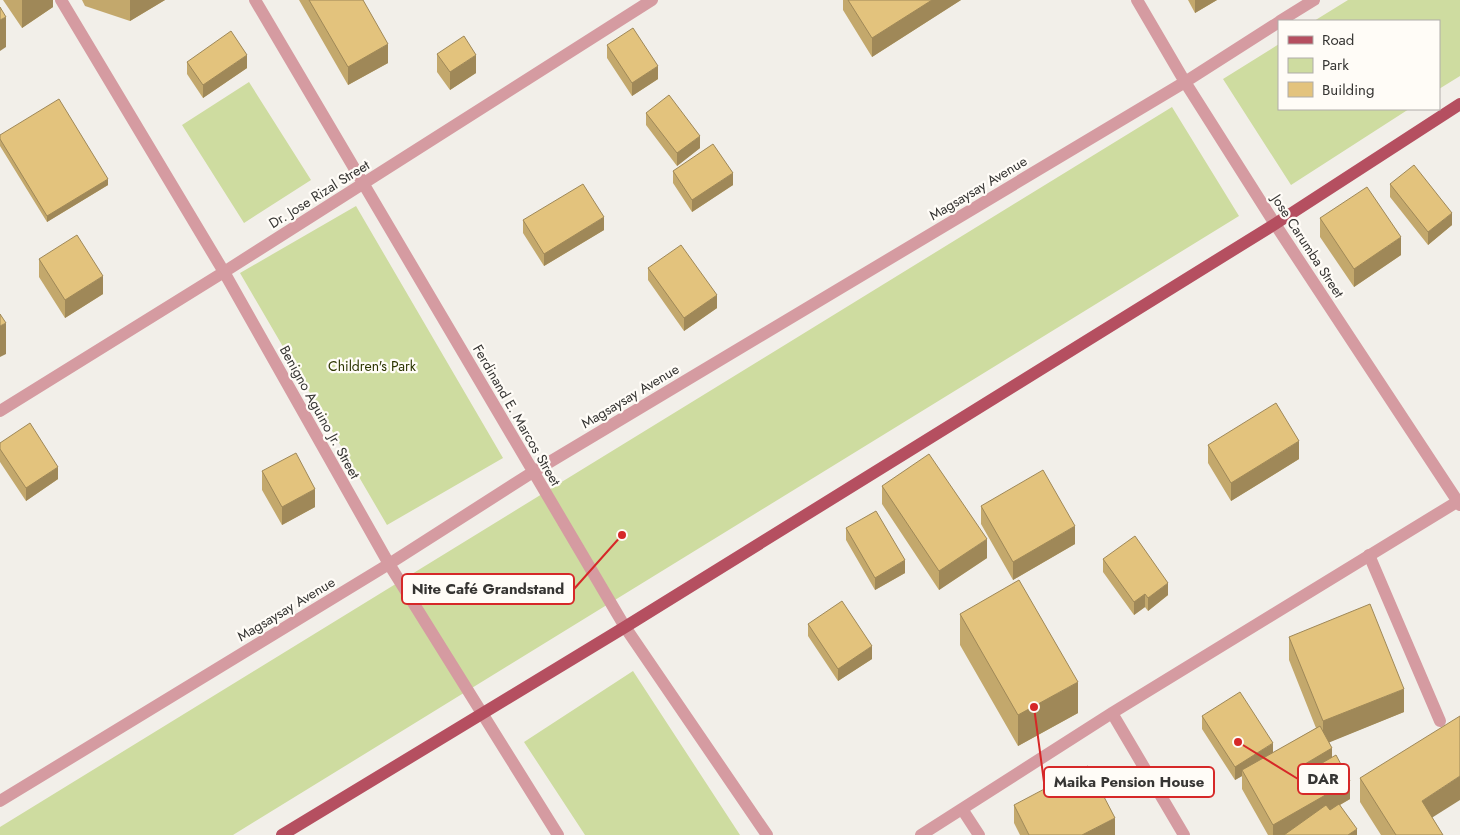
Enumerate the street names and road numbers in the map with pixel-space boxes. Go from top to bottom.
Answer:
street label: Magsaysay Avenue [925,151,1031,225]
street label: Dr. Jose Rizal Street [265,155,374,233]
street label: Jose Carumba Street [1266,189,1349,302]
street label: Ferdinand E. Marcos Street [468,341,566,490]
street label: Benigno Aguino Jr. Street [275,342,365,483]
street label: Magsaysay Avenue [577,359,683,433]
street label: Magsaysay Avenue [233,572,339,646]

